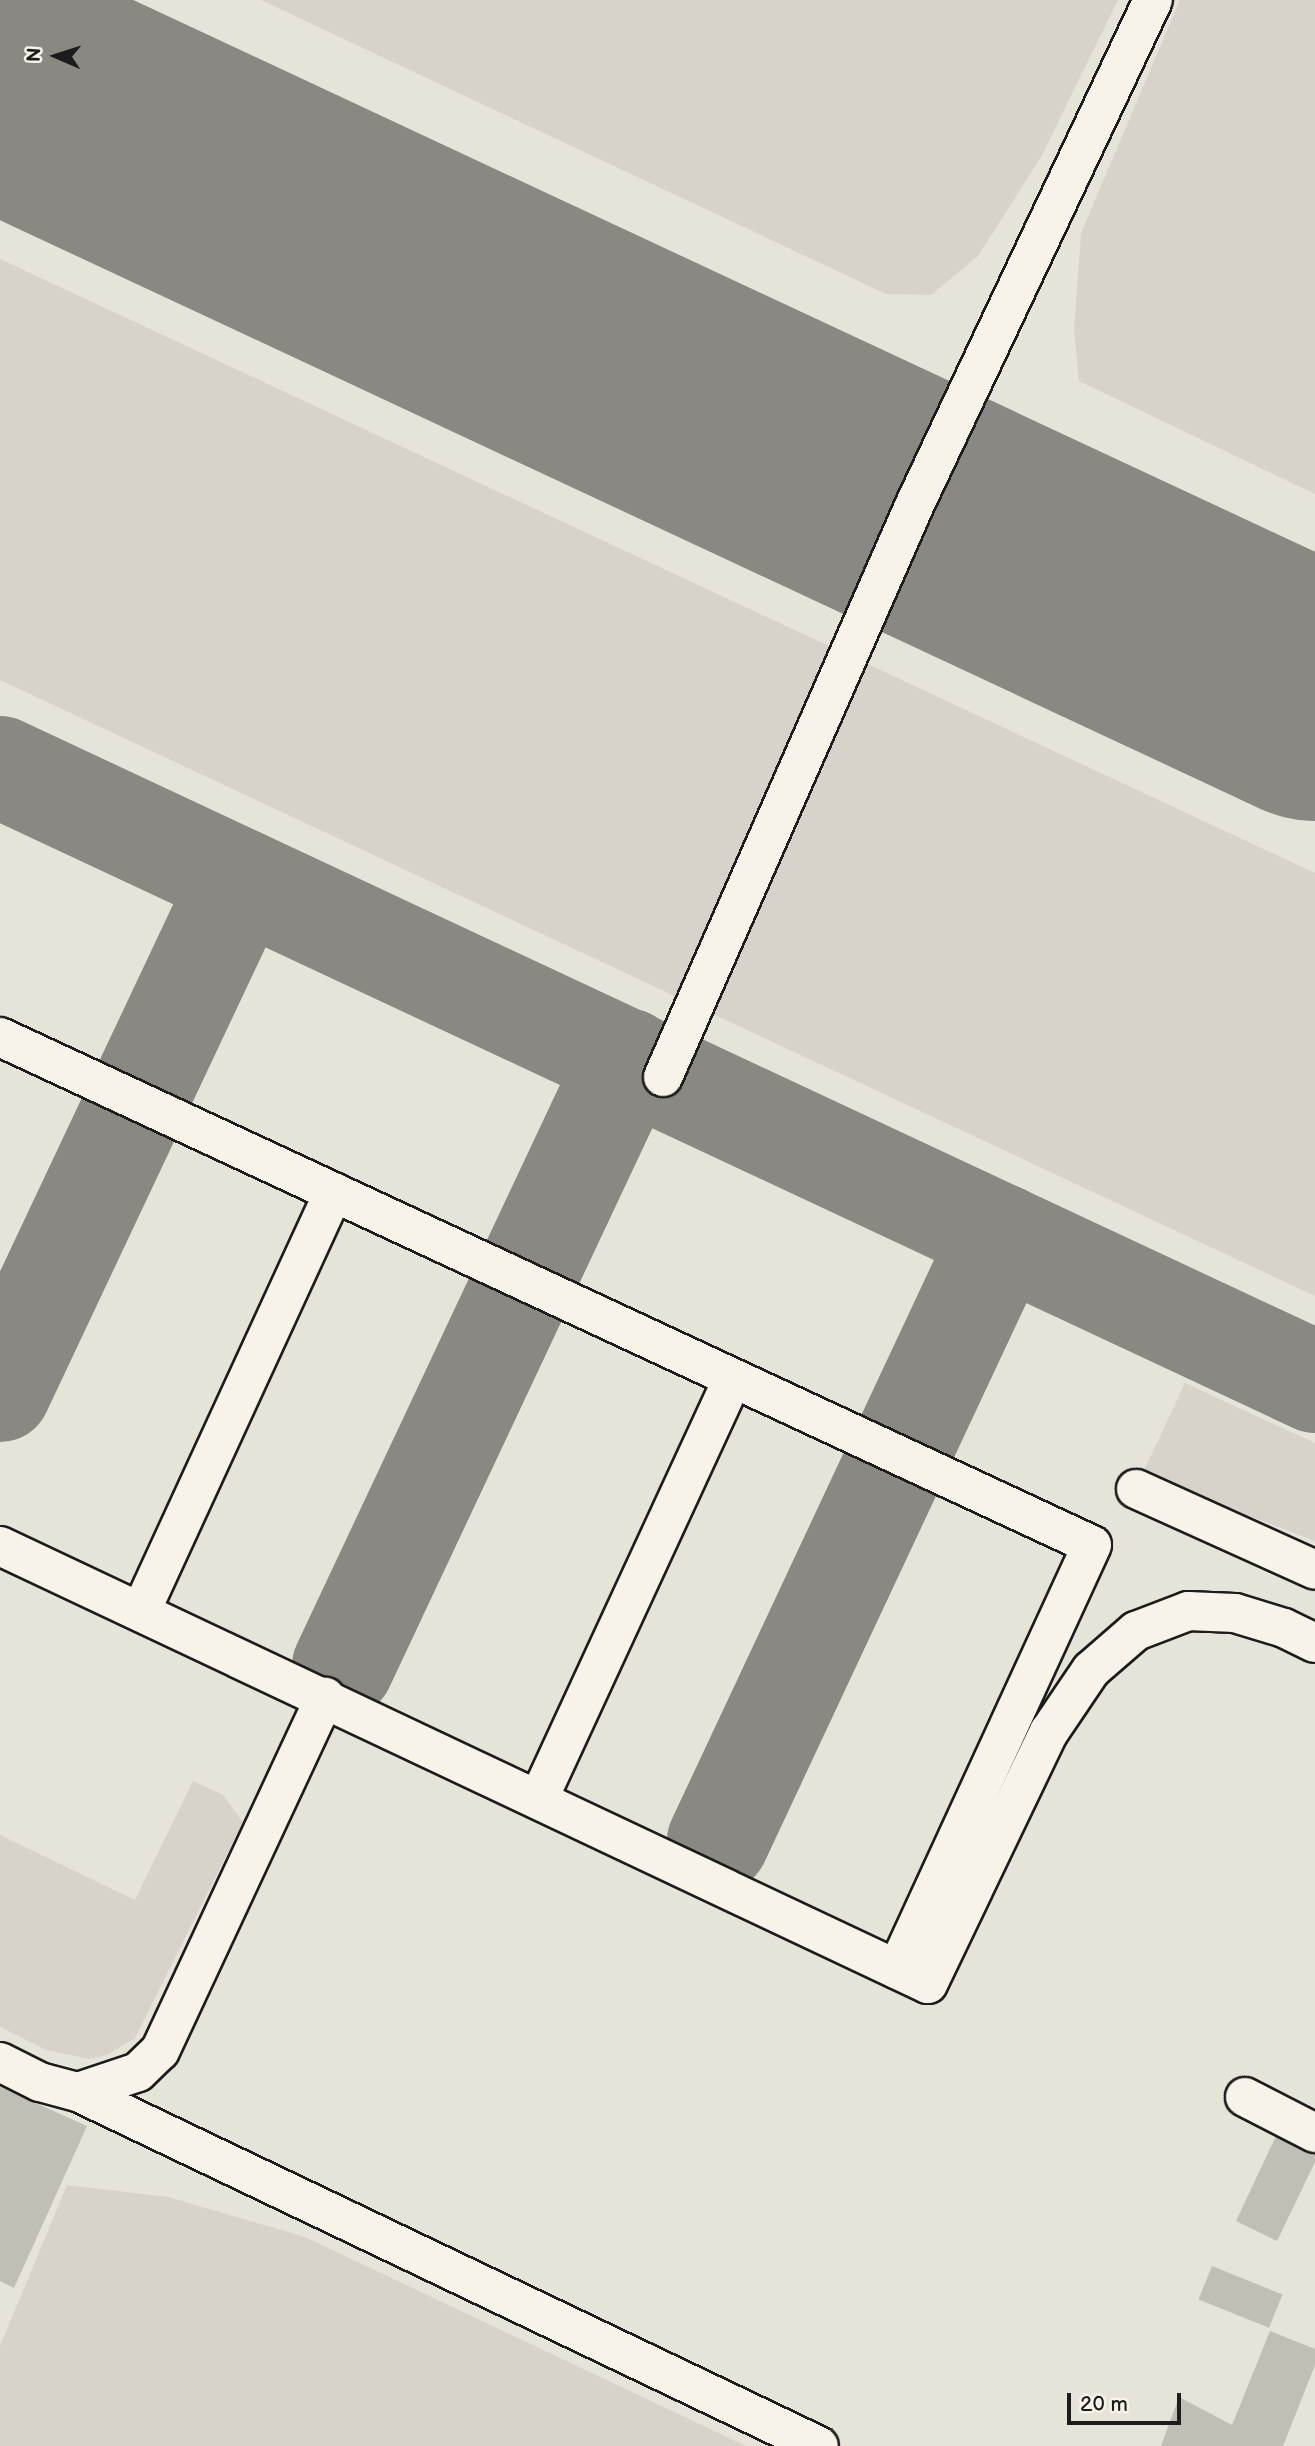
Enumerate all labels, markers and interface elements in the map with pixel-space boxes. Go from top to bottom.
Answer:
north arrow [21,21,91,91]
text: N [23,47,46,63]
scale bar [1070,2380,1184,2424]
text: 20 m [1080,2392,1128,2417]

